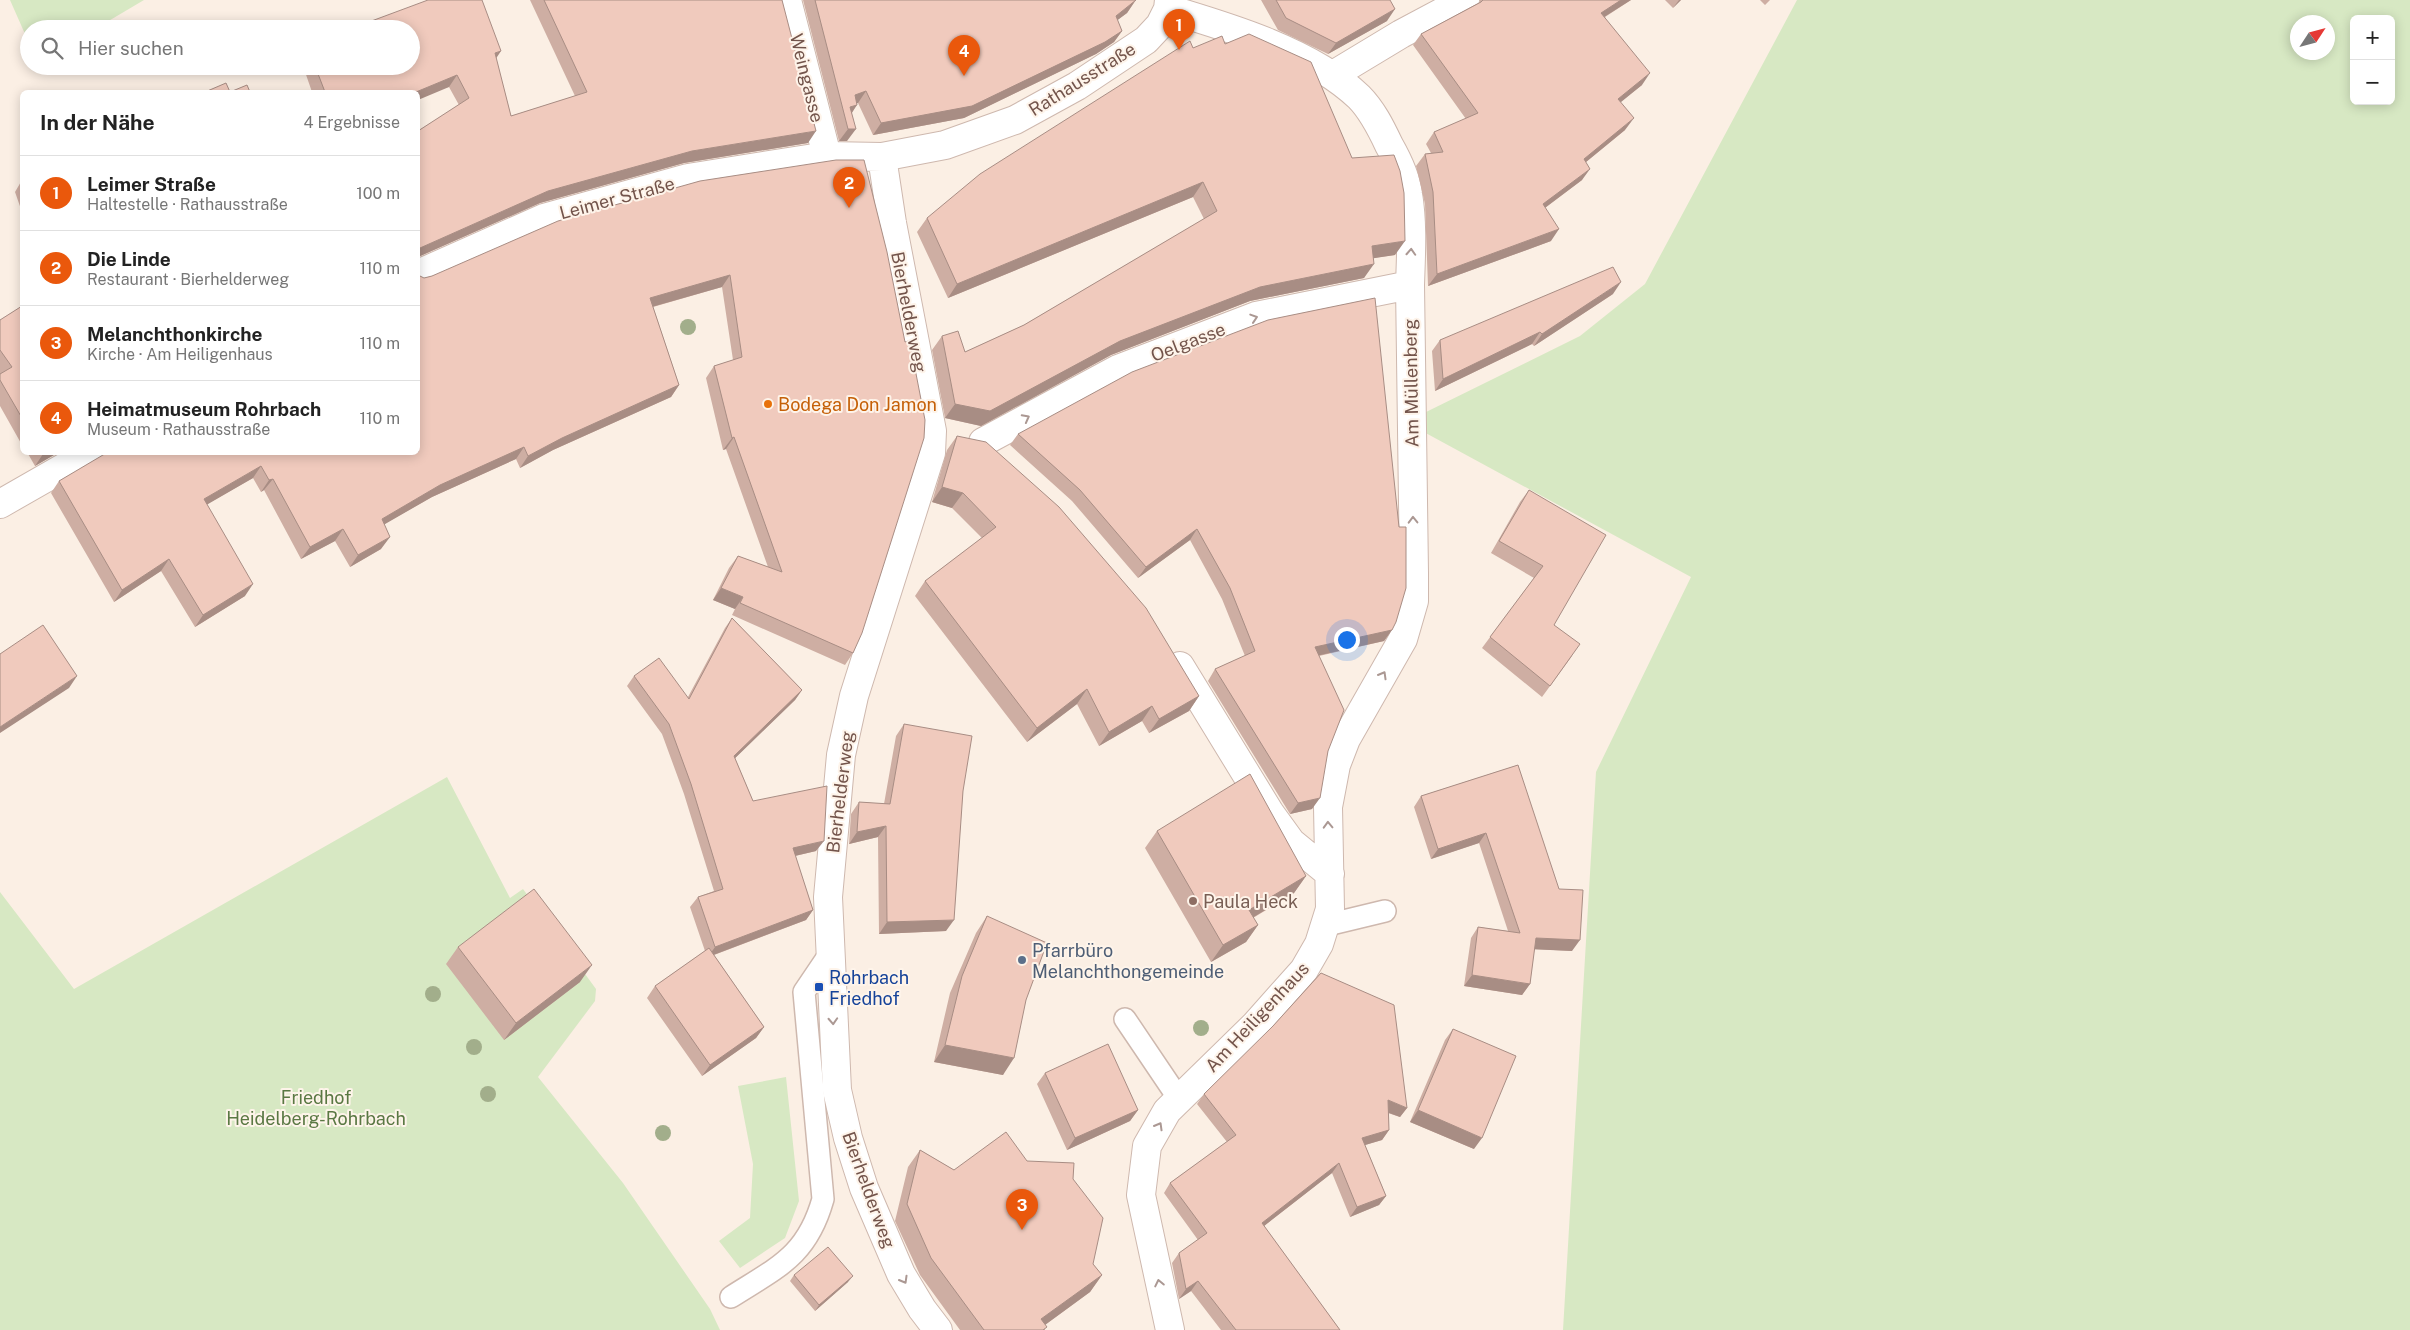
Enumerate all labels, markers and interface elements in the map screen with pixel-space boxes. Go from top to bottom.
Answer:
pin: 1 [1163,9,1195,50]
north arrow [2290,15,2335,60]
map controls [2350,15,2395,105]
button: + [2350,15,2395,60]
search box [20,20,420,75]
street label: Weingasse [786,31,828,125]
icon: search [38,34,66,62]
pin: 4 [948,35,980,76]
text: Hier suchen [78,37,184,59]
street label: Rathausstraße [1025,38,1139,120]
button: − [2350,60,2395,105]
text: In der Nähe [40,110,155,135]
text: 4 Ergebnisse [304,113,400,132]
pin: 2 [833,167,865,208]
text: Leimer Straße [87,173,216,195]
street label: Leimer Straße [557,173,677,223]
text: 1 [53,184,59,203]
text: 100 m [356,184,400,203]
text: Haltestelle · Rathausstraße [87,195,288,214]
text: Die Linde [87,248,171,270]
one-way arrow [1406,248,1417,256]
street label: Bierhelderweg [887,250,931,374]
text: 2 [51,259,61,278]
text: 110 m [359,259,400,278]
text: Restaurant · Bierhelderweg [87,270,289,289]
one-way arrow [1249,313,1257,323]
street label: Oelgasse [1148,318,1228,366]
street label: Am Müllenberg [1399,318,1423,448]
text: Melanchthonkirche [87,323,262,345]
text: 3 [51,334,61,353]
text: 110 m [359,334,400,353]
text: Kirche · Am Heiligenhaus [87,345,273,364]
place label: Bodega Don Jamon [778,394,937,415]
text: Heimatmuseum Rohrbach [87,398,321,420]
marker: Bodega Don Jamon [762,398,774,410]
text: 4 [51,409,61,428]
text: 110 m [359,409,400,428]
one-way arrow [1020,415,1029,425]
text: Museum · Rathausstraße [87,420,270,439]
one-way arrow [1408,515,1418,523]
your location [1334,627,1360,653]
one-way arrow [1376,672,1386,681]
street label: Bierhelderweg [822,730,858,854]
one-way arrow [1323,821,1334,829]
place label: Paula Heck [1203,891,1298,912]
marker: Paula Heck [1187,895,1199,907]
place label: Pfarrbüro Melanchthongemeinde [1032,940,1224,982]
marker: Pfarrbüro Melanchthongemeinde [1016,954,1028,966]
street label: Am Heiligenhaus [1201,958,1313,1076]
place label: Rohrbach Friedhof [829,967,909,1009]
marker: Rohrbach Friedhof [813,981,825,993]
one-way arrow [828,1017,839,1025]
park label: Friedhof Heidelberg-Rohrbach [226,1087,406,1129]
one-way arrow [1152,1122,1162,1131]
street label: Bierhelderweg [838,1129,900,1251]
pin: 3 [1006,1189,1038,1230]
one-way arrow [898,1275,908,1284]
one-way arrow [1155,1278,1165,1287]

